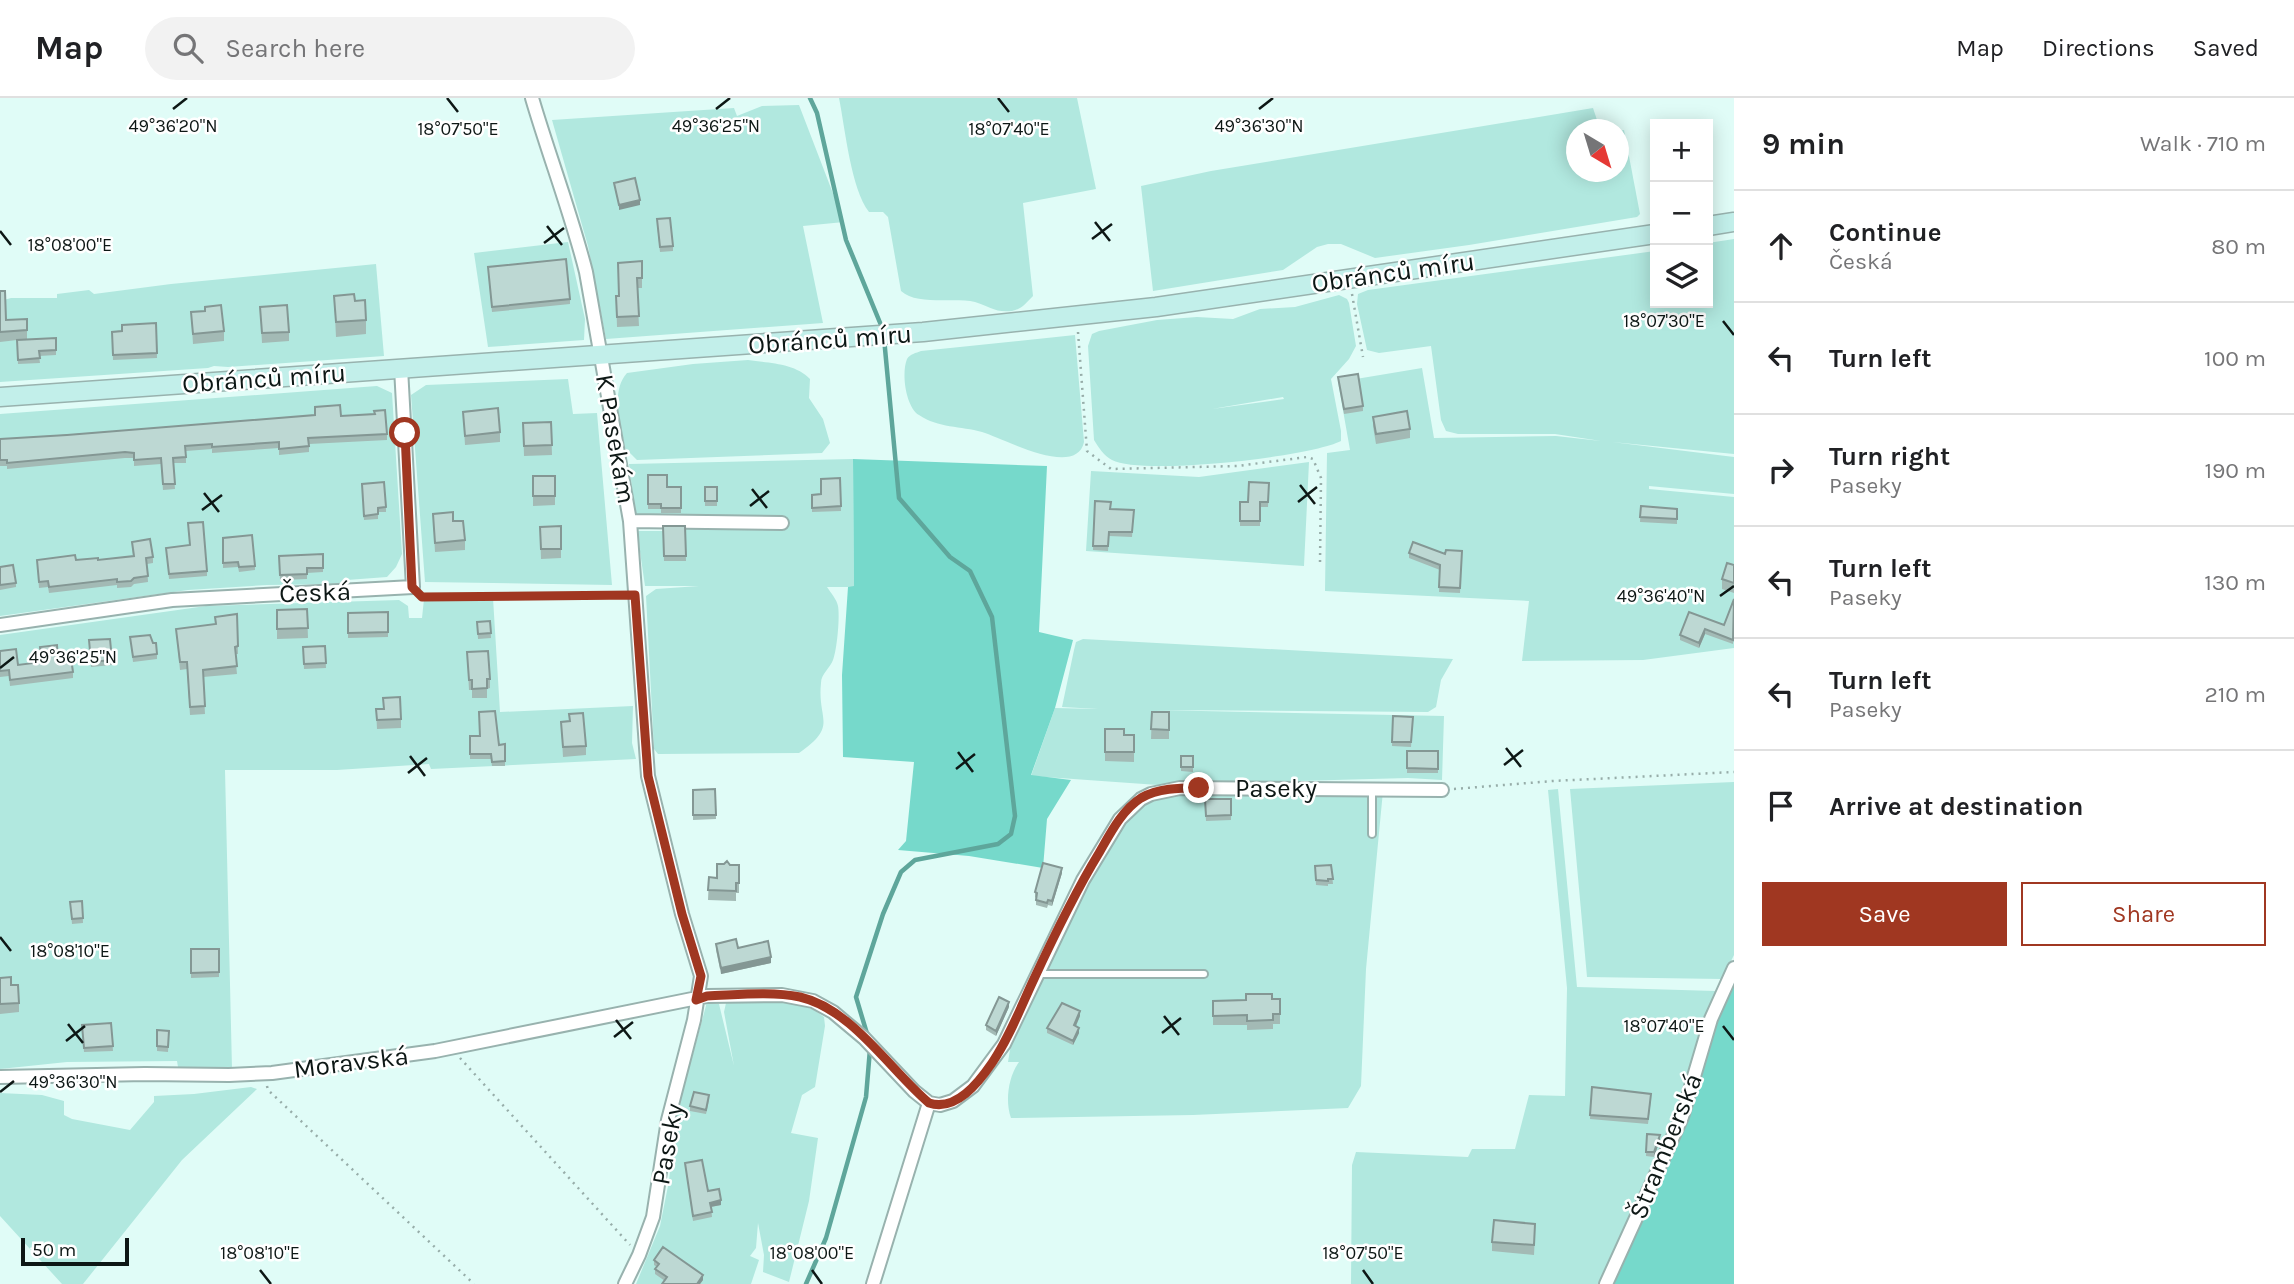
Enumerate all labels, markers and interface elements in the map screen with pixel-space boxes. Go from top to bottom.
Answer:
search box [145,17,635,80]
text: Map [35,29,103,67]
icon: search [169,29,207,67]
text: Search here [225,33,365,64]
text: Map [1956,34,2004,62]
text: Directions [2042,34,2155,62]
text: Saved [2193,34,2259,62]
text: 49°36'20"N [129,115,217,137]
text: 49°36'25"N [672,115,760,137]
text: 49°36'30"N [1214,115,1304,137]
text: 18°07'50"E [417,118,499,140]
text: 18°07'40"E [968,118,1050,140]
north arrow [1566,119,1629,182]
map controls [1650,119,1713,308]
button: + [1650,119,1713,182]
text: 9 min [1762,126,1845,162]
text: Walk · 710 m [2140,130,2266,157]
button: − [1650,182,1713,245]
text: Continue [1829,217,1941,248]
icon: ahead [1762,227,1800,265]
text: 80 m [2211,233,2266,260]
text: 18°08'00"E [28,234,112,256]
button: layers [1650,245,1713,308]
street label: Obránců míru [1310,246,1476,299]
text: Česká [1829,248,1893,275]
text: 18°07'30"E [1623,310,1705,332]
street label: Obránců míru [747,318,913,361]
icon: left [1762,339,1800,377]
text: Turn left [1829,343,1931,374]
text: 100 m [2204,345,2266,372]
street label: Obránců míru [181,357,347,400]
street label: K Pasekám [589,372,642,506]
route start [389,417,420,448]
text: Turn right [1829,441,1950,472]
icon: right [1762,451,1800,489]
text: 190 m [2204,457,2266,484]
text: Paseky [1829,472,1902,499]
text: Turn left [1829,553,1931,584]
icon: left [1762,563,1800,601]
text: 130 m [2204,569,2266,596]
street label: Česká [279,575,351,609]
text: Paseky [1829,584,1902,611]
text: 49°36'40"N [1617,585,1705,607]
text: 49°36'25"N [29,646,117,668]
text: Turn left [1829,665,1931,696]
icon: left [1762,675,1800,713]
text: 210 m [2204,681,2266,708]
text: Paseky [1829,696,1902,723]
route end [1183,772,1214,803]
street label: Paseky [1235,773,1317,804]
icon: arrive [1762,787,1800,825]
text: Arrive at destination [1829,791,2083,822]
button: Save [1762,882,2007,946]
button: Share [2021,882,2266,946]
text: 18°08'10"E [30,940,110,962]
text: 18°07'40"E [1623,1015,1705,1037]
street label: Moravská [292,1040,410,1085]
street label: Štramberská [1621,1068,1709,1224]
text: 49°36'30"N [28,1071,118,1093]
street label: Paseky [645,1101,690,1187]
scale bar [21,1235,130,1267]
text: 50 m [32,1239,76,1261]
text: 18°08'10"E [220,1242,300,1264]
text: 18°08'00"E [770,1242,854,1264]
text: 18°07'50"E [1322,1242,1404,1264]

